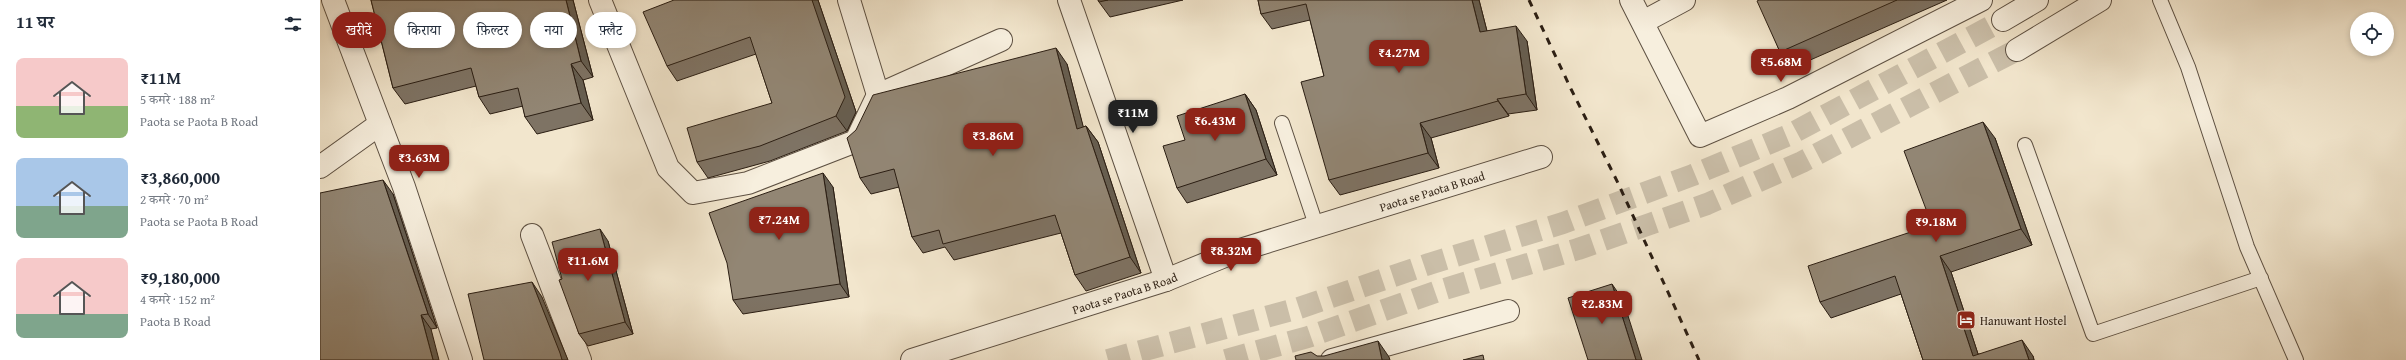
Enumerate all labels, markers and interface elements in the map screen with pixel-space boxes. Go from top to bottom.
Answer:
text: 11 घर [16,9,54,34]
chip: खरीदें [332,12,386,48]
chip: किराया [394,12,455,48]
chip: फ़िल्टर [463,12,522,48]
chip: नया [530,12,577,48]
chip: फ़्लैट [585,12,636,48]
map controls [2350,12,2394,56]
button: locate [2350,12,2394,56]
icon: filters [282,13,304,35]
pin: ₹4.27M [1366,40,1432,74]
text: ₹4.27M [1378,43,1420,62]
pin: ₹5.68M [1748,49,1814,83]
text: ₹5.68M [1760,52,1802,71]
text: ₹11M [140,65,181,90]
icon: home [48,74,96,122]
text: 5 कमरे · 188 m² [140,90,215,109]
pin: ₹11M [1109,100,1157,134]
text: ₹11M [1117,103,1149,122]
pin: ₹6.43M [1182,108,1248,142]
text: ₹6.43M [1194,111,1236,130]
text: Paota se Paota B Road [140,112,258,131]
pin: ₹3.86M [960,123,1026,157]
text: ₹3.86M [972,126,1014,145]
pin: ₹3.63M [386,145,452,179]
text: ₹3.63M [398,148,440,167]
text: ₹3,860,000 [140,165,220,190]
street label: Paota se Paota B Road [1377,166,1487,215]
icon: home [48,174,96,222]
text: 2 कमरे · 70 m² [140,190,209,209]
pin: ₹7.24M [746,207,812,241]
pin: ₹9.18M [1903,209,1969,243]
text: ₹7.24M [758,210,800,229]
text: Paota se Paota B Road [140,212,258,231]
text: ₹9.18M [1915,212,1957,231]
pin: ₹8.32M [1198,238,1264,272]
text: ₹8.32M [1210,241,1252,260]
pin: ₹11.6M [555,248,621,282]
text: ₹11.6M [567,251,609,270]
text: ₹9,180,000 [140,265,220,290]
street label: Paota se Paota B Road [1070,268,1180,318]
icon: home [48,274,96,322]
text: 4 कमरे · 152 m² [140,290,215,309]
pin: ₹2.83M [1569,291,1635,325]
text: ₹2.83M [1581,294,1623,313]
hotel icon: Hanuwant Hostel [1955,309,1977,331]
text: Paota B Road [140,312,211,331]
place label: Hanuwant Hostel [1980,312,2067,329]

